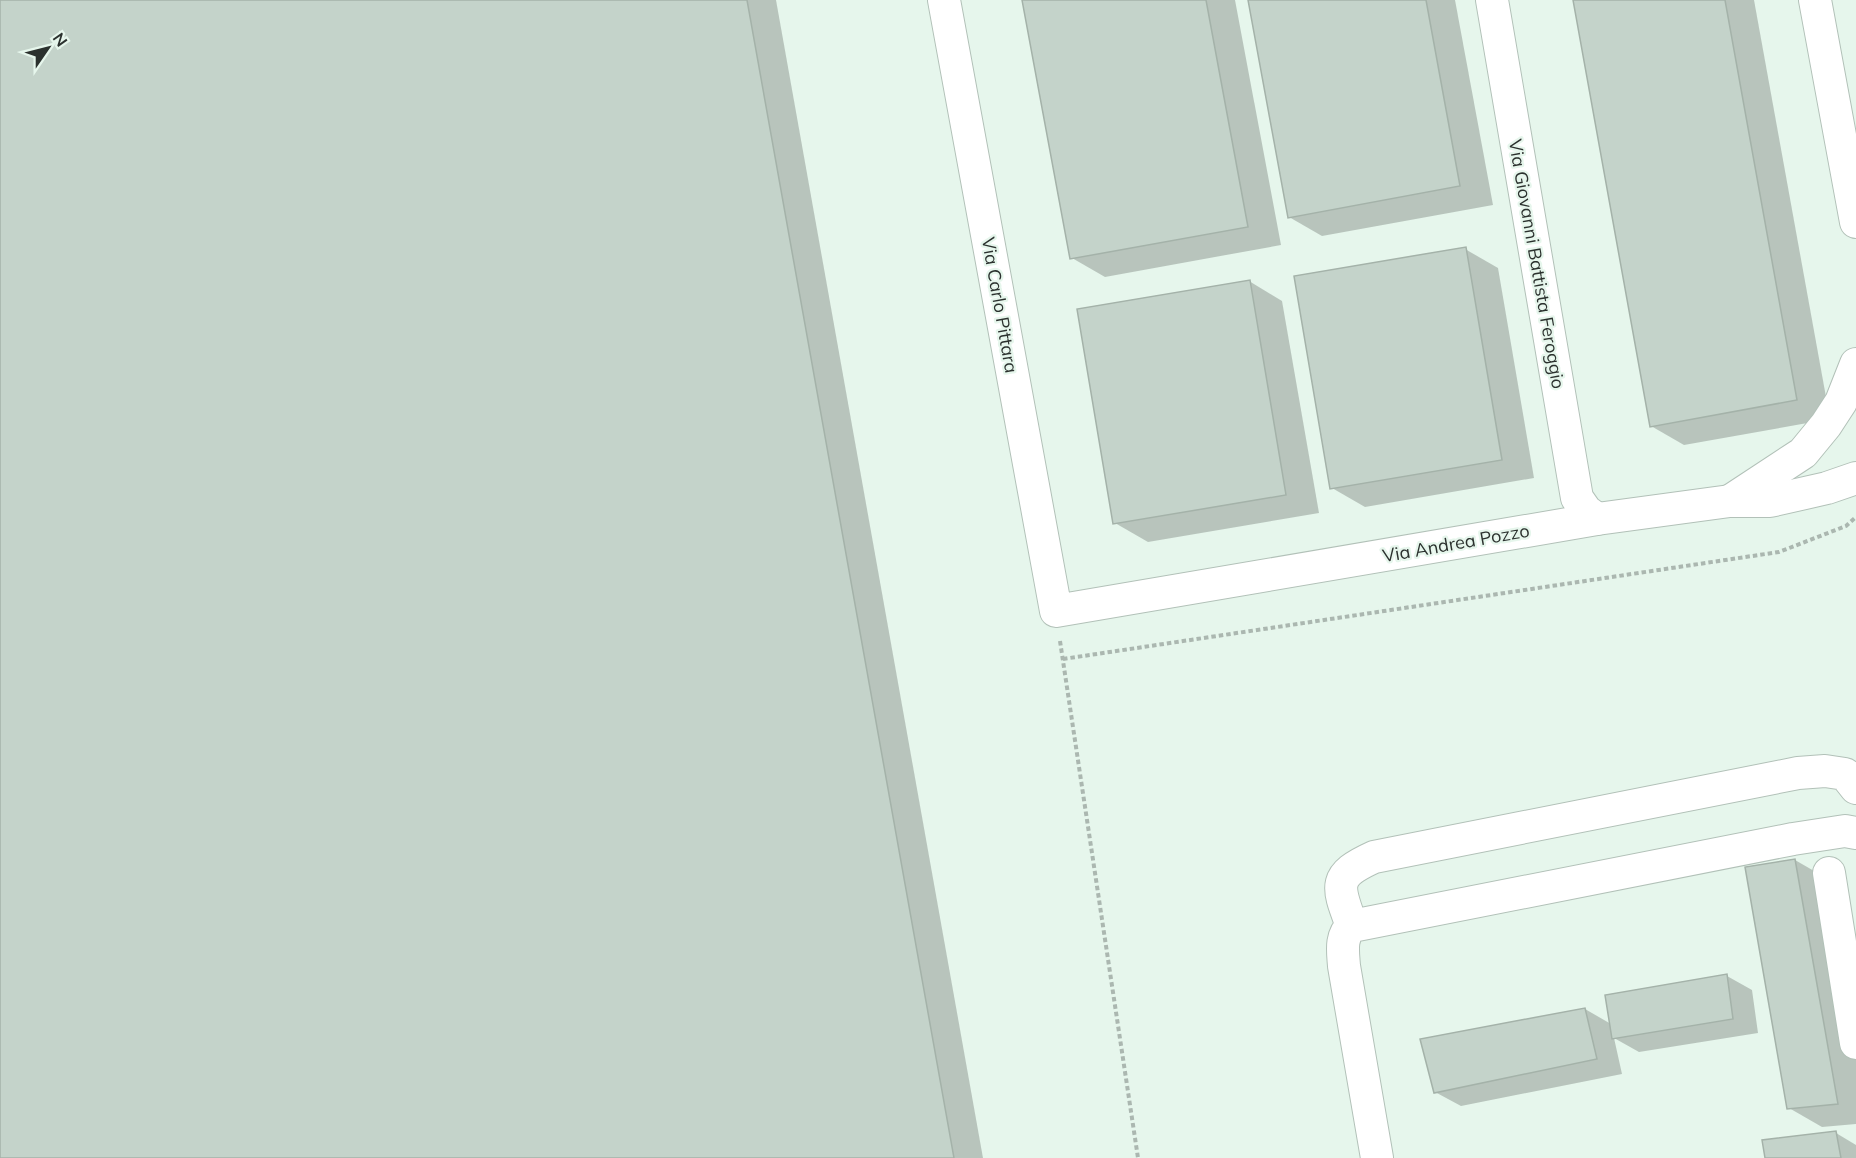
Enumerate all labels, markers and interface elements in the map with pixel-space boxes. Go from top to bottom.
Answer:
north arrow [18,18,78,78]
text: N [49,29,72,50]
street label: Via Giovanni Battista Feroggio [1504,137,1570,391]
street label: Via Carlo Pittara [977,235,1023,375]
street label: Via Andrea Pozzo [1381,519,1531,567]

